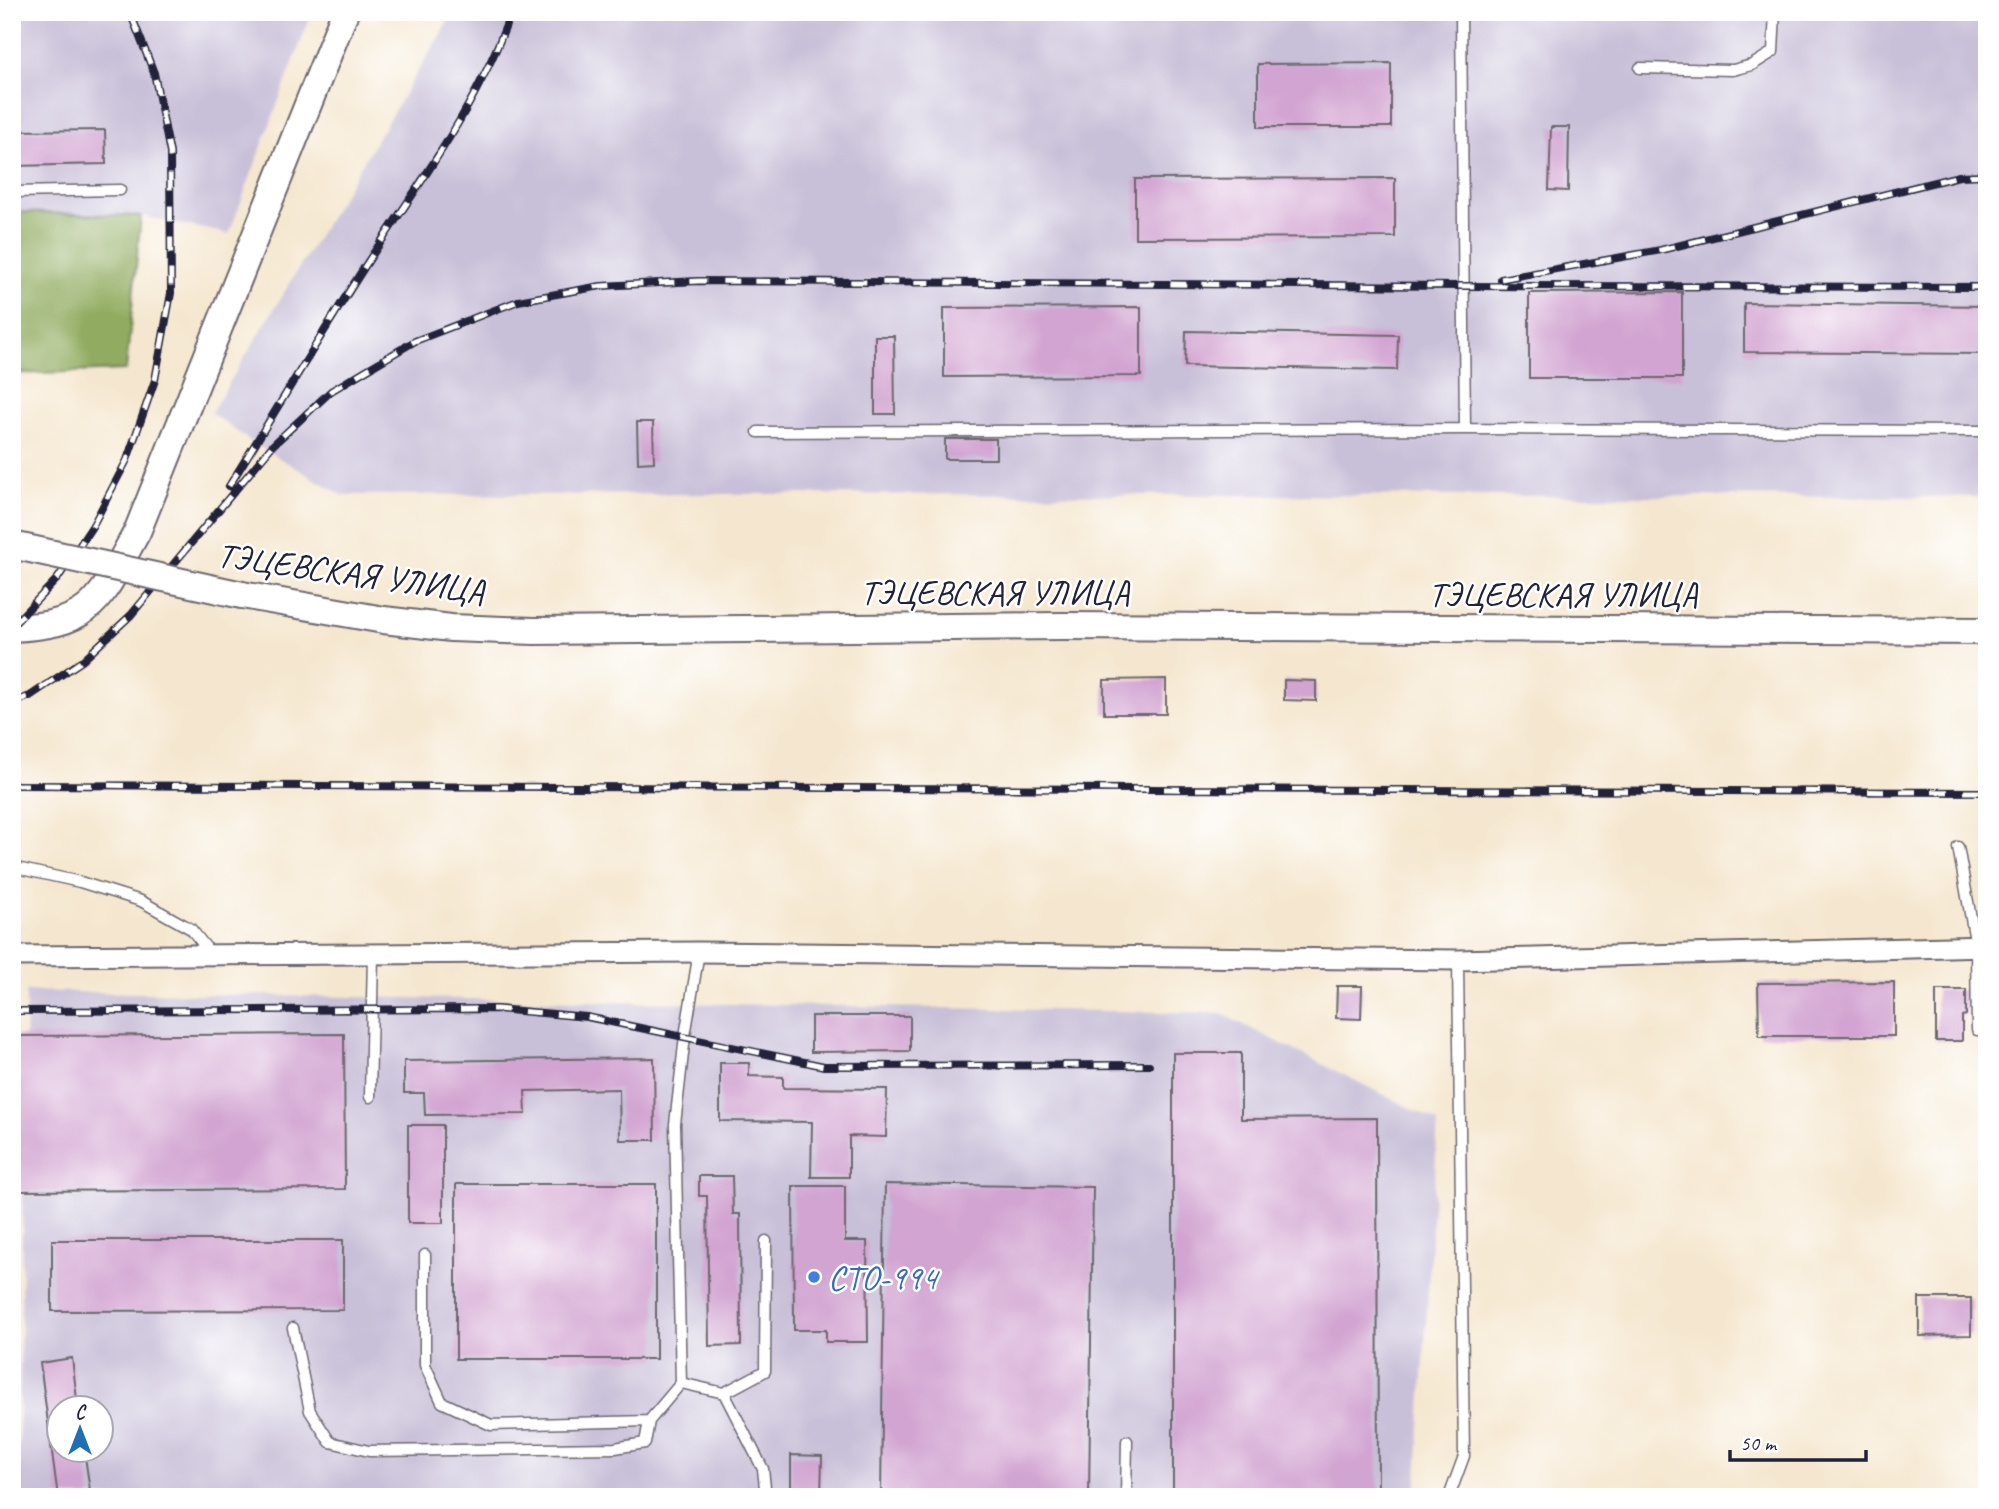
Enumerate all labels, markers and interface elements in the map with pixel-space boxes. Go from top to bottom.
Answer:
street label: ТЭЦЕВСКАЯ УЛИЦА [215,532,489,614]
street label: ТЭЦЕВСКАЯ УЛИЦА [860,570,1131,615]
street label: ТЭЦЕВСКАЯ УЛИЦА [1428,572,1699,617]
place label: СТО-994 [828,1255,940,1300]
marker: СТО-994 [806,1269,822,1285]
north arrow [46,1394,116,1464]
text: С [75,1401,87,1425]
scale bar [1730,1418,1866,1462]
text: 50 m [1740,1430,1778,1456]

